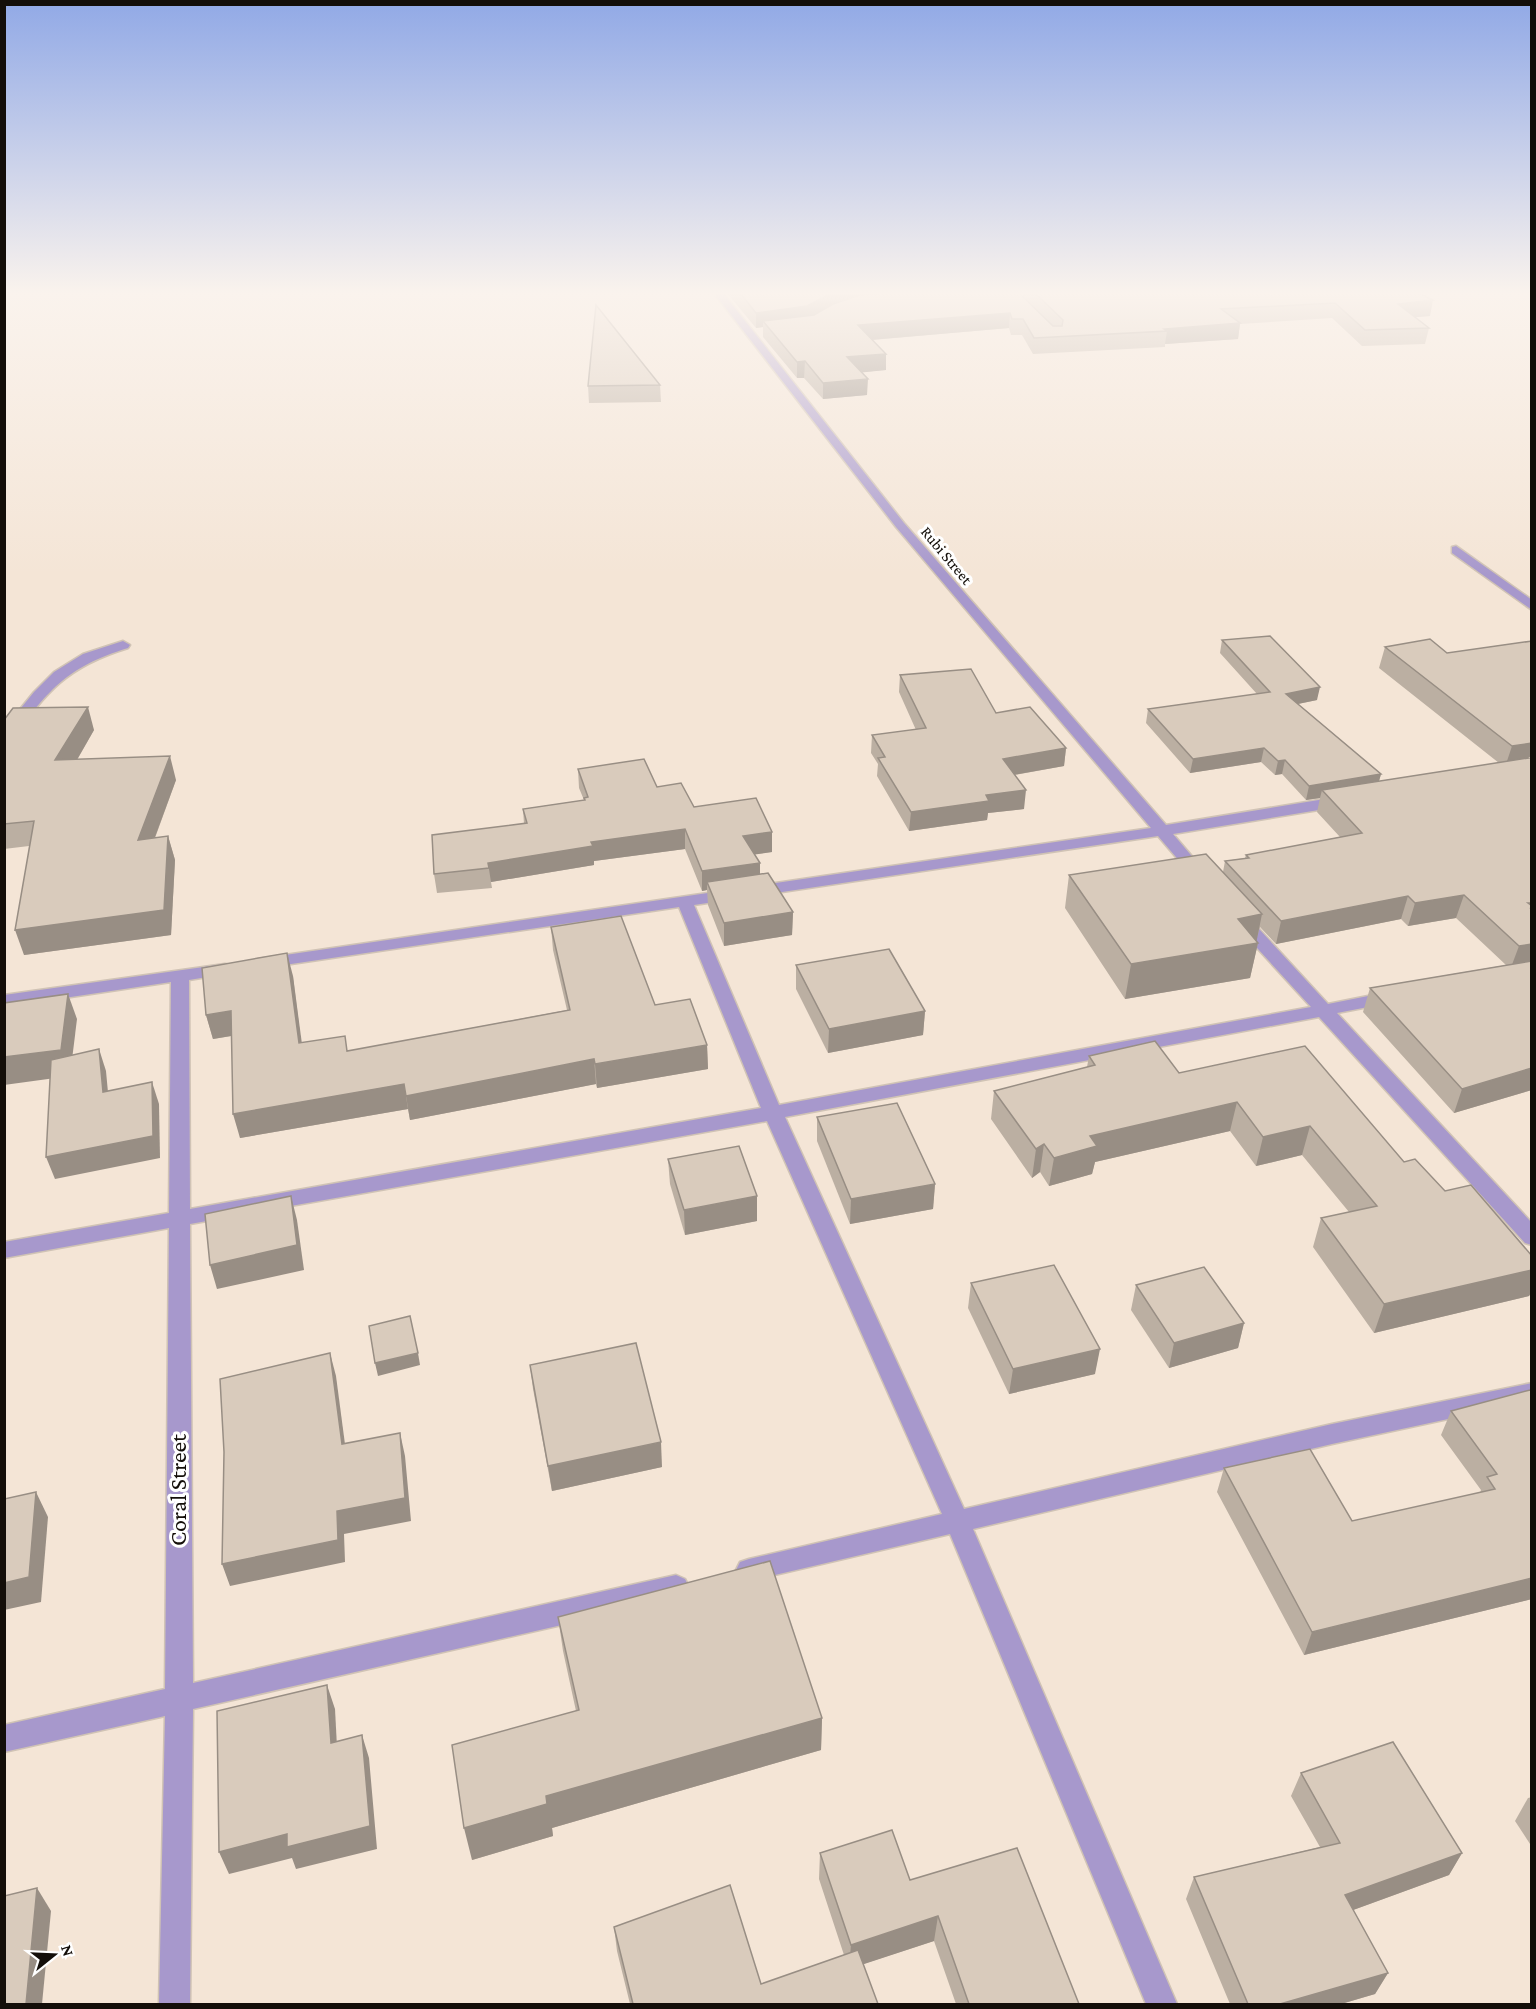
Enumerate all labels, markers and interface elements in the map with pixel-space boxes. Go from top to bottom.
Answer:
street label: Rubi Street [918,523,976,588]
street label: Coral Street [164,1433,191,1546]
north arrow [24,1925,84,1985]
text: N [58,1943,78,1958]

